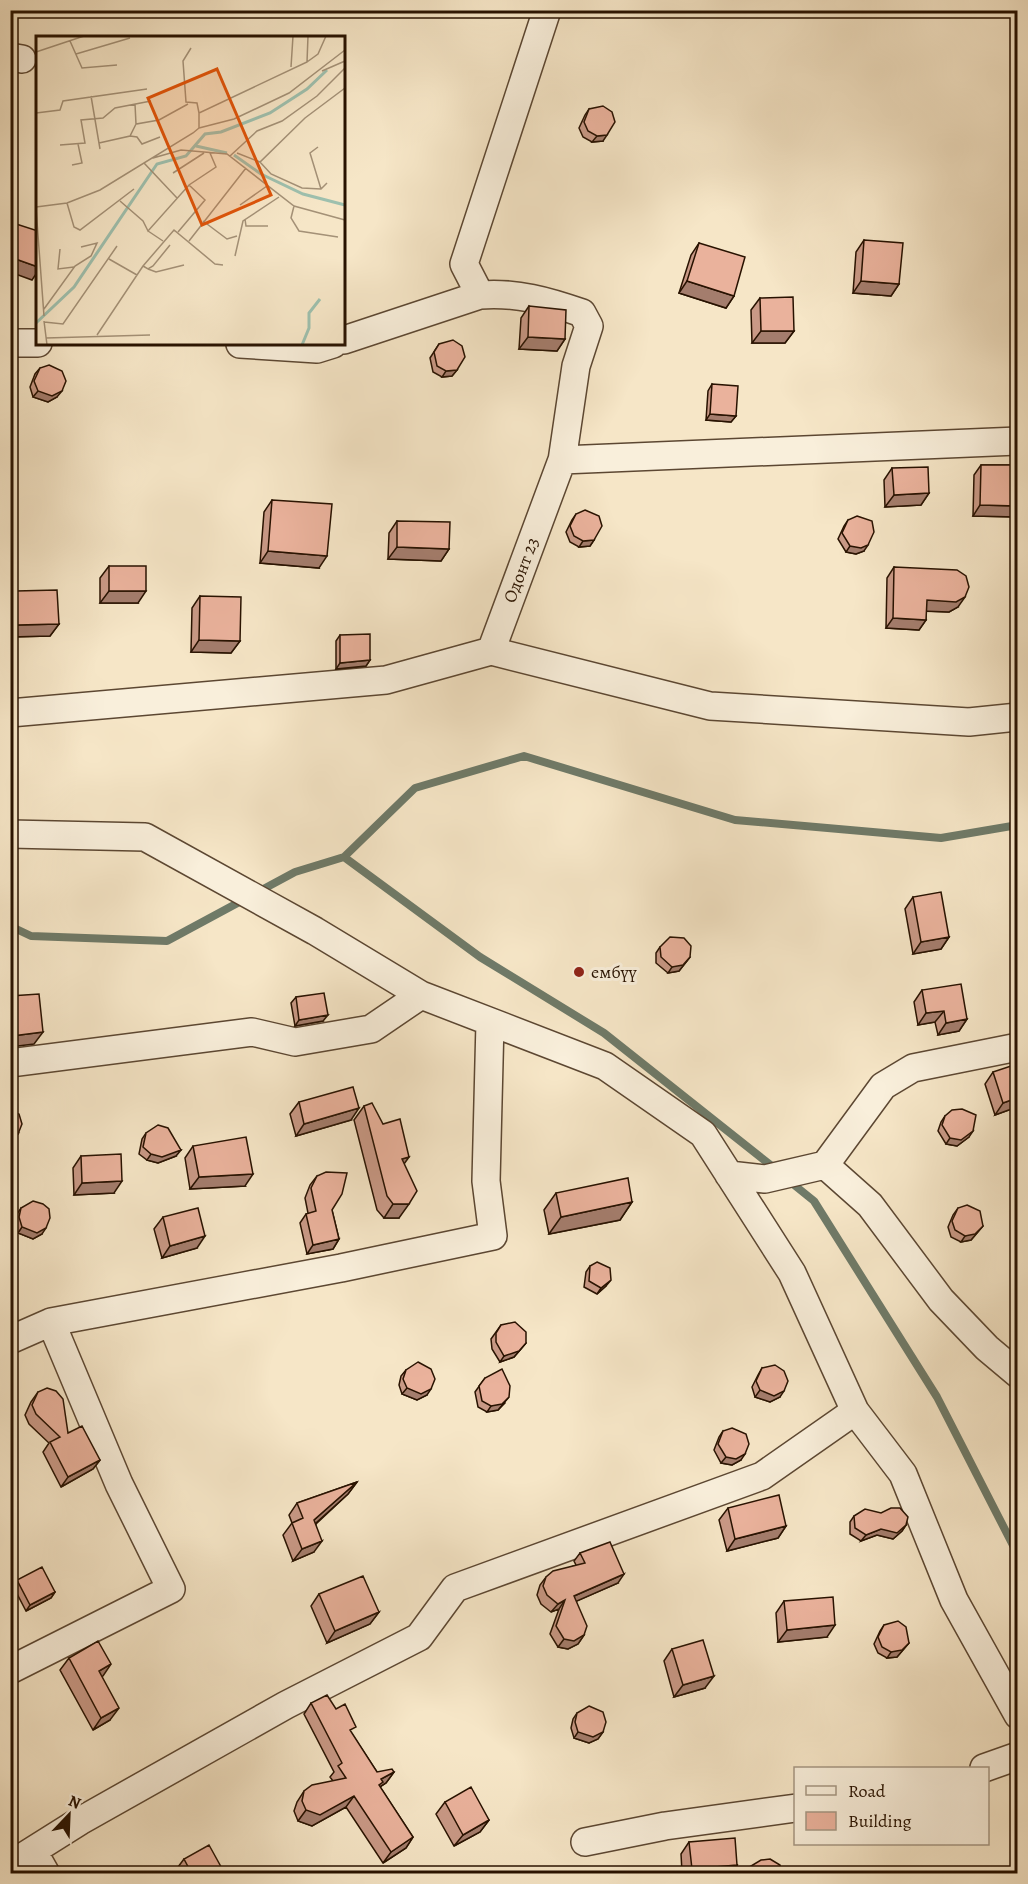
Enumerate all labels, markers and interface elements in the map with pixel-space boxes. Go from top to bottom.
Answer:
inset map [36,36,345,345]
street label: Одонт 23 [498,534,544,606]
place label: ембүү [591,960,638,984]
marker: ембүү [572,965,586,979]
legend [794,1767,989,1845]
text: Road [848,1779,886,1803]
north arrow [39,1785,99,1845]
text: N [65,1790,84,1815]
text: Building [848,1809,912,1833]

